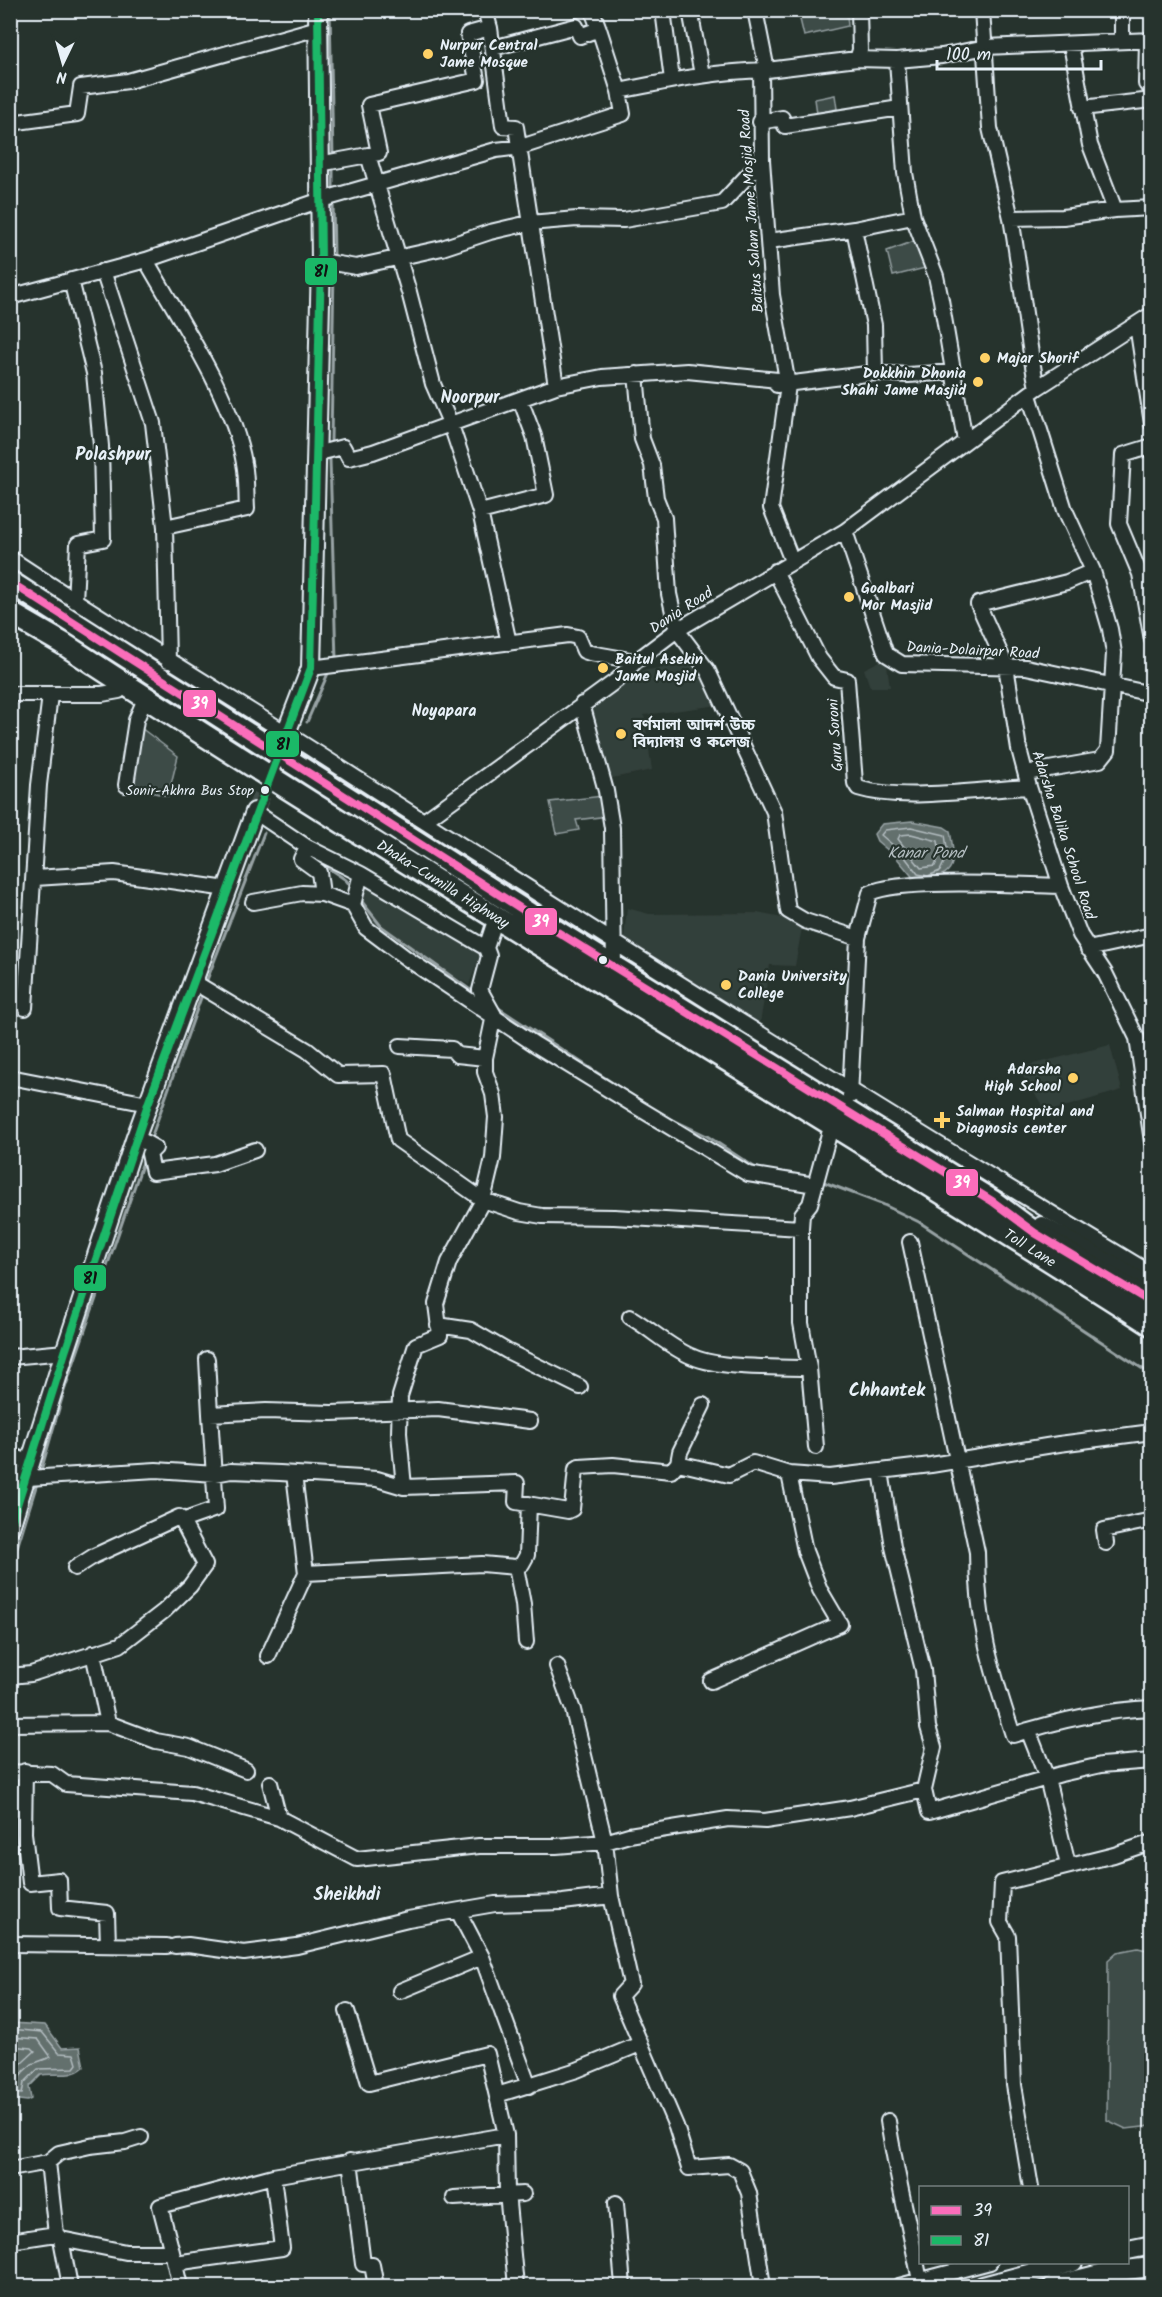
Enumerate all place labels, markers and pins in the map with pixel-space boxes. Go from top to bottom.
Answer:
place label: Nurpur Central Jame Mosque [440,34,537,75]
marker: Nurpur Central Jame Mosque [421,47,435,61]
place label: Majar Shorif [997,347,1080,371]
marker: Majar Shorif [978,351,992,365]
place label: Dokkhin Dhonia Shahi Jame Masjid [841,362,967,403]
marker: Dokkhin Dhonia Shahi Jame Masjid [971,375,985,389]
place label: Goalbari Mor Masjid [861,577,933,618]
marker: Goalbari Mor Masjid [842,590,856,604]
place label: Baitul Asekin Jame Mosjid [615,648,703,689]
marker: Baitul Asekin Jame Mosjid [596,661,610,675]
place label: বর্ণমালা আদর্শ উচ্চ বিদ্যালয় ও কলেজ [632,714,756,755]
marker: বর্ণমালা আদর্শ উচ্চ বিদ্যালয় ও কলেজ [614,727,628,741]
place label: Sonir-Akhra Bus Stop [126,780,254,802]
marker: Sonir-Akhra Bus Stop [259,784,271,796]
unlabelled marker [597,954,609,966]
place label: Dania University College [738,965,847,1006]
marker: Dania University College [719,978,733,992]
place label: Adarsha High School [984,1058,1061,1099]
marker: Adarsha High School [1066,1071,1080,1085]
place label: Salman Hospital and Diagnosis center [956,1100,1095,1141]
marker: Salman Hospital and Diagnosis center [933,1111,951,1129]

